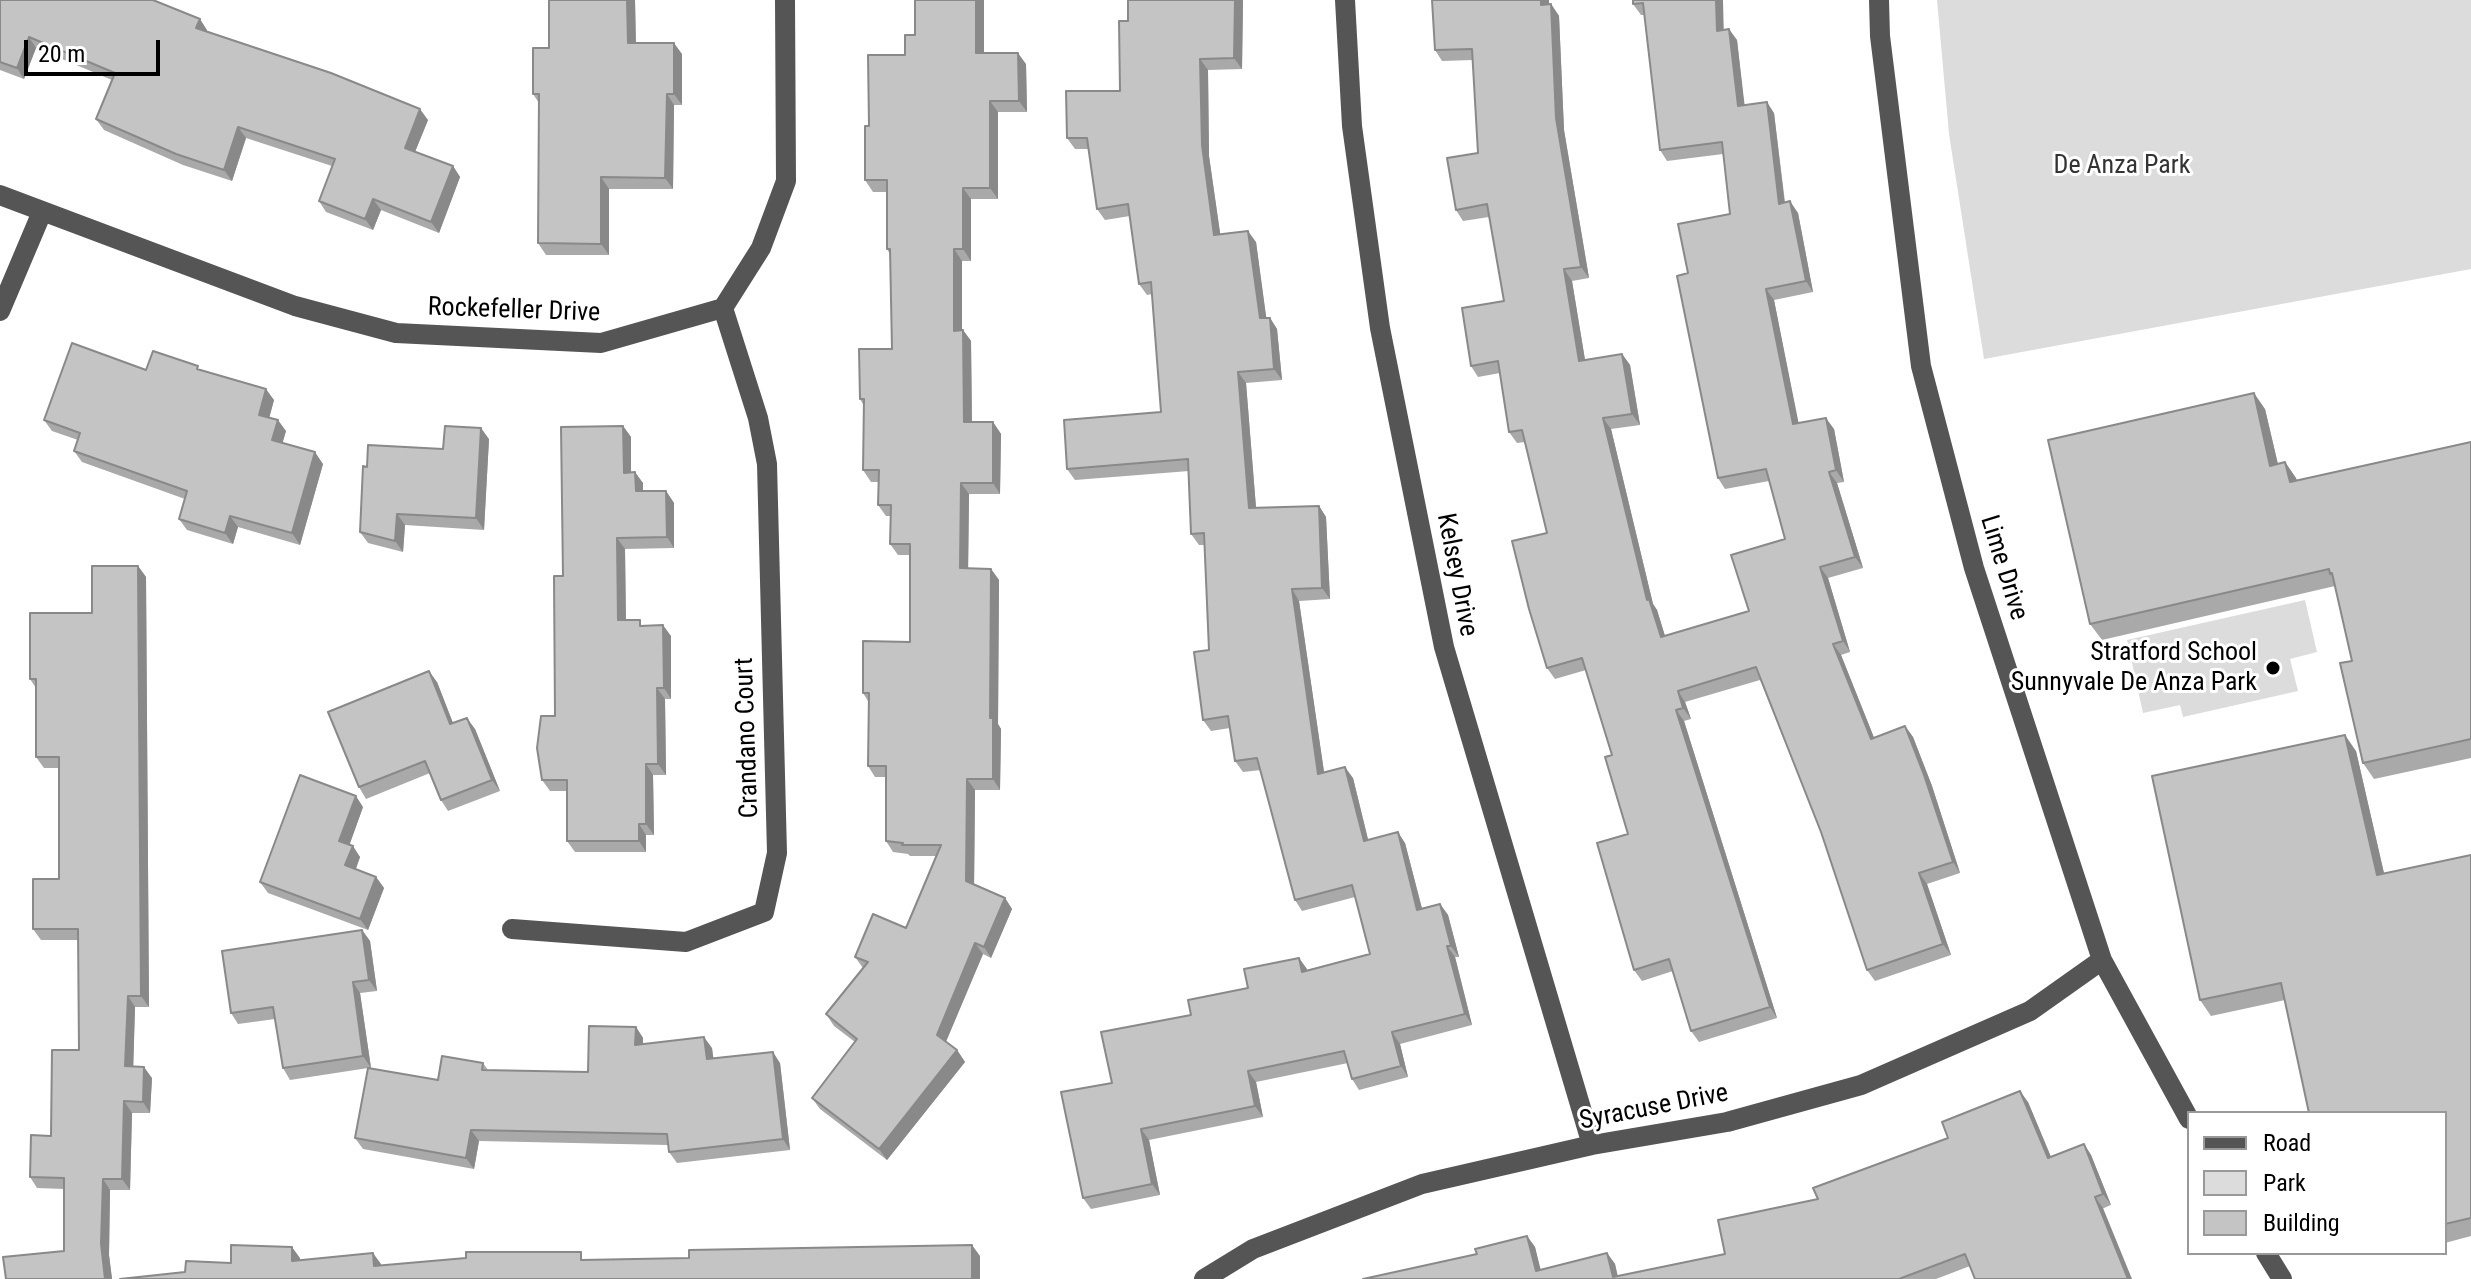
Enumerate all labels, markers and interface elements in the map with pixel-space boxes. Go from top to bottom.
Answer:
scale bar [28,24,164,74]
text: 20 m [38,40,85,68]
park label: De Anza Park [2054,150,2190,182]
street label: Rockefeller Drive [427,292,601,330]
street label: Kelsey Drive [1429,511,1483,639]
street label: Lime Drive [1972,512,2034,624]
place label: Stratford School Sunnyvale De Anza Park [2011,637,2257,698]
street label: Crandano Court [730,657,766,819]
marker: Stratford School Sunnyvale De Anza Park [2264,659,2282,677]
street label: Syracuse Drive [1577,1078,1731,1138]
legend [2187,1111,2447,1255]
text: Road [2263,1129,2311,1157]
text: Park [2263,1169,2306,1197]
text: Building [2263,1209,2340,1237]

